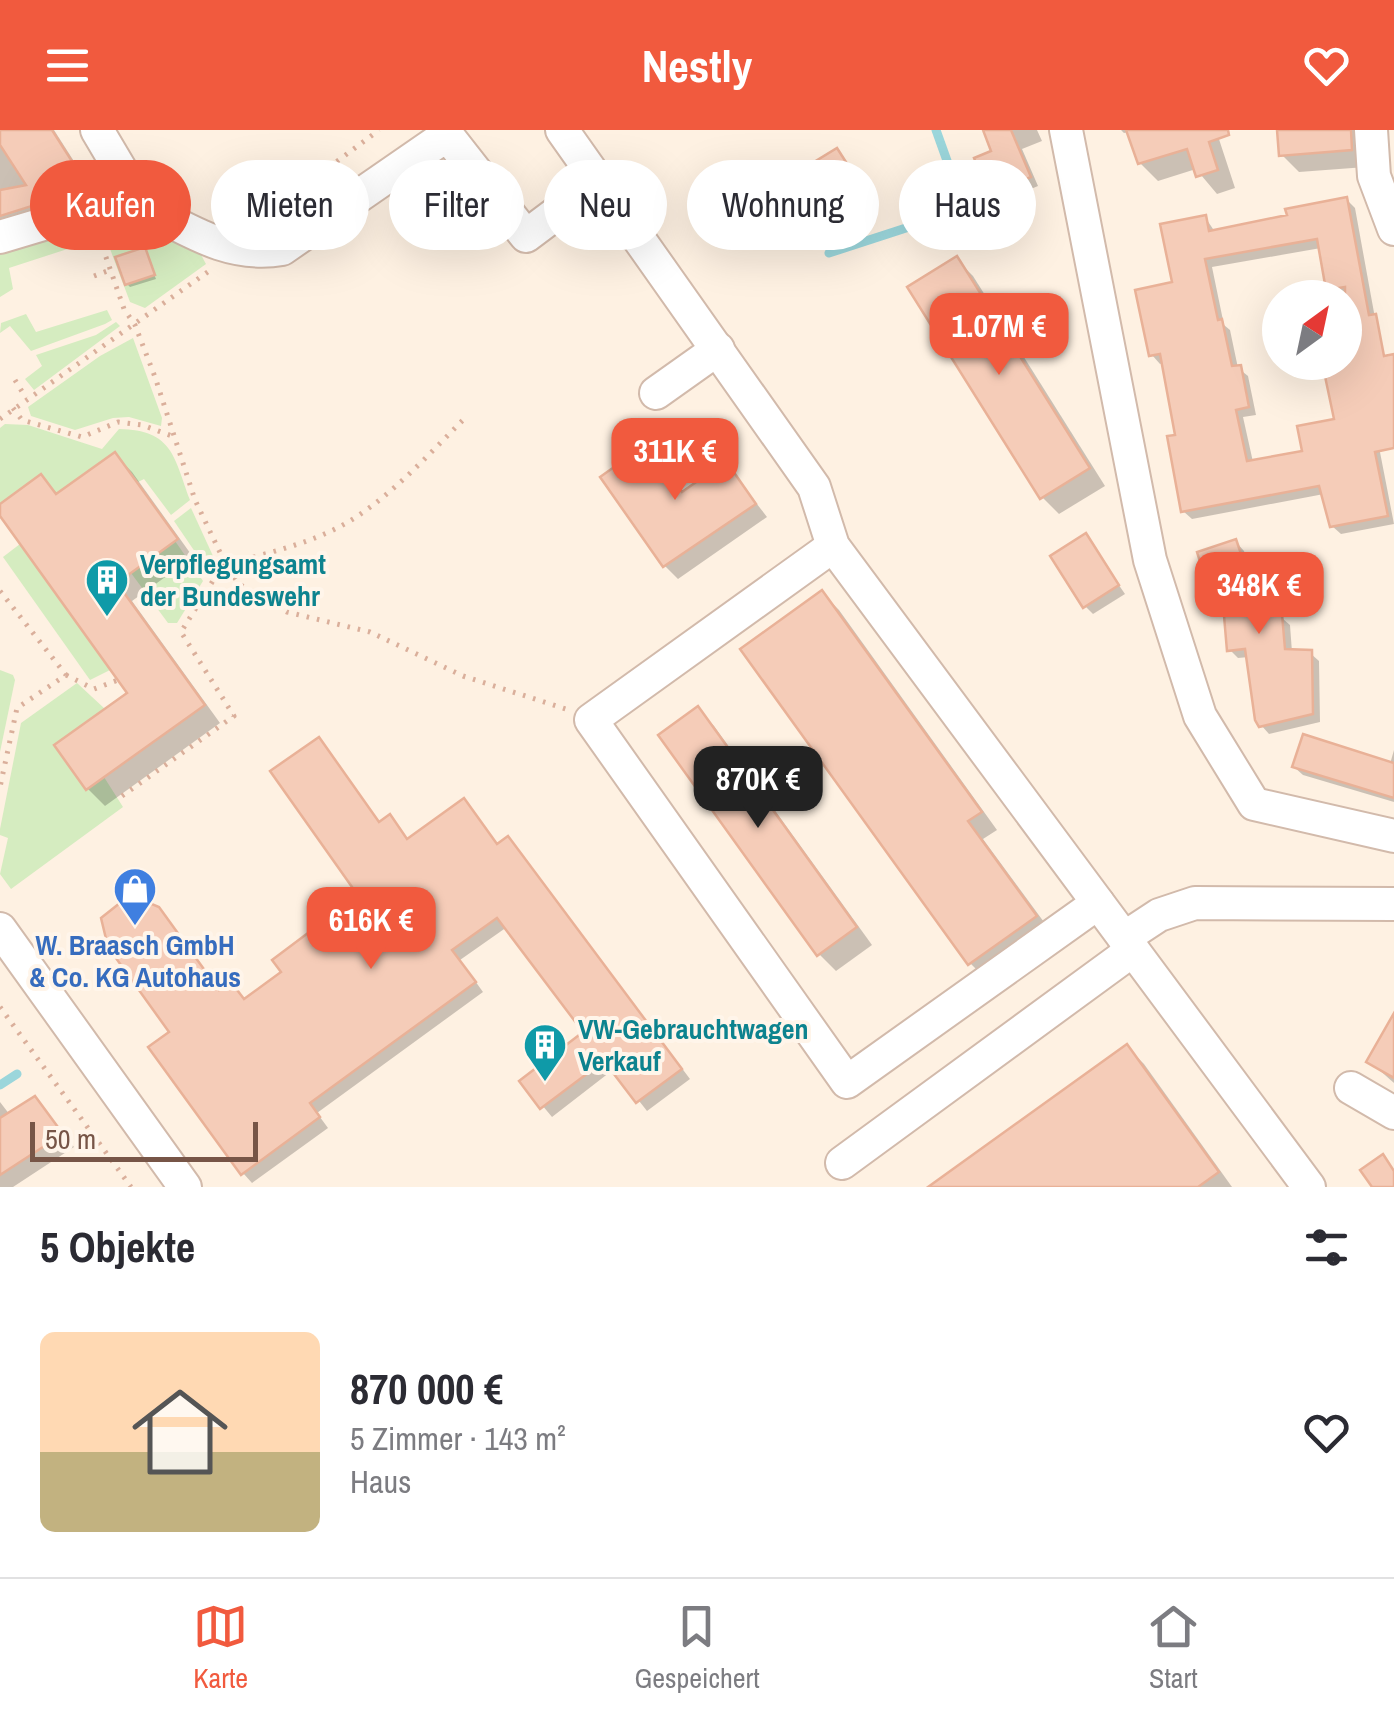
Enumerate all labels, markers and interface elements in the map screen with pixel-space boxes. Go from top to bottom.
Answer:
text: Nestly [642,35,752,96]
icon: menu [40,38,95,93]
icon: heart [1299,38,1354,93]
chip: Kaufen [30,160,191,250]
chip: Mieten [211,160,369,250]
chip: Filter [389,160,524,250]
chip: Neu [544,160,667,250]
chip: Wohnung [687,160,879,250]
chip: Haus [899,160,1036,250]
north arrow [1262,280,1362,380]
map controls [1262,280,1362,380]
pin: 1.07M € [907,293,1091,378]
text: 1.07M € [952,304,1046,347]
pin: 311K € [594,418,756,503]
text: 311K € [633,429,717,472]
place label: Verpflegungsamt der Bundeswehr [140,545,326,615]
pin: 348K € [1178,552,1340,637]
building icon: Verpflegungsamt der Bundeswehr [84,557,130,618]
text: 348K € [1217,563,1301,606]
pin: 870K € [677,746,839,831]
text: 870K € [716,757,800,800]
shop icon: W. Braasch GmbH & Co. KG Autohaus [112,866,158,927]
pin: 616K € [290,887,452,972]
text: 616K € [329,898,413,941]
place label: W. Braasch GmbH & Co. KG Autohaus [29,926,241,996]
place label: VW-Gebrauchtwagen Verkauf [578,1010,808,1080]
building icon: VW-Gebrauchtwagen Verkauf [522,1022,568,1083]
scale bar [30,1117,258,1162]
text: 50 m [45,1120,96,1158]
text: 5 Objekte [40,1219,195,1275]
icon: filters [1299,1220,1354,1275]
text: 870 000 € [350,1361,503,1417]
icon: home [120,1372,240,1492]
icon: heart [1299,1405,1354,1460]
text: 5 Zimmer · 143 m² [350,1417,566,1460]
text: Haus [350,1460,411,1503]
tab: Karte [193,1599,248,1697]
tab: Gespeichert [634,1599,760,1697]
tab: Start [1146,1599,1201,1697]

